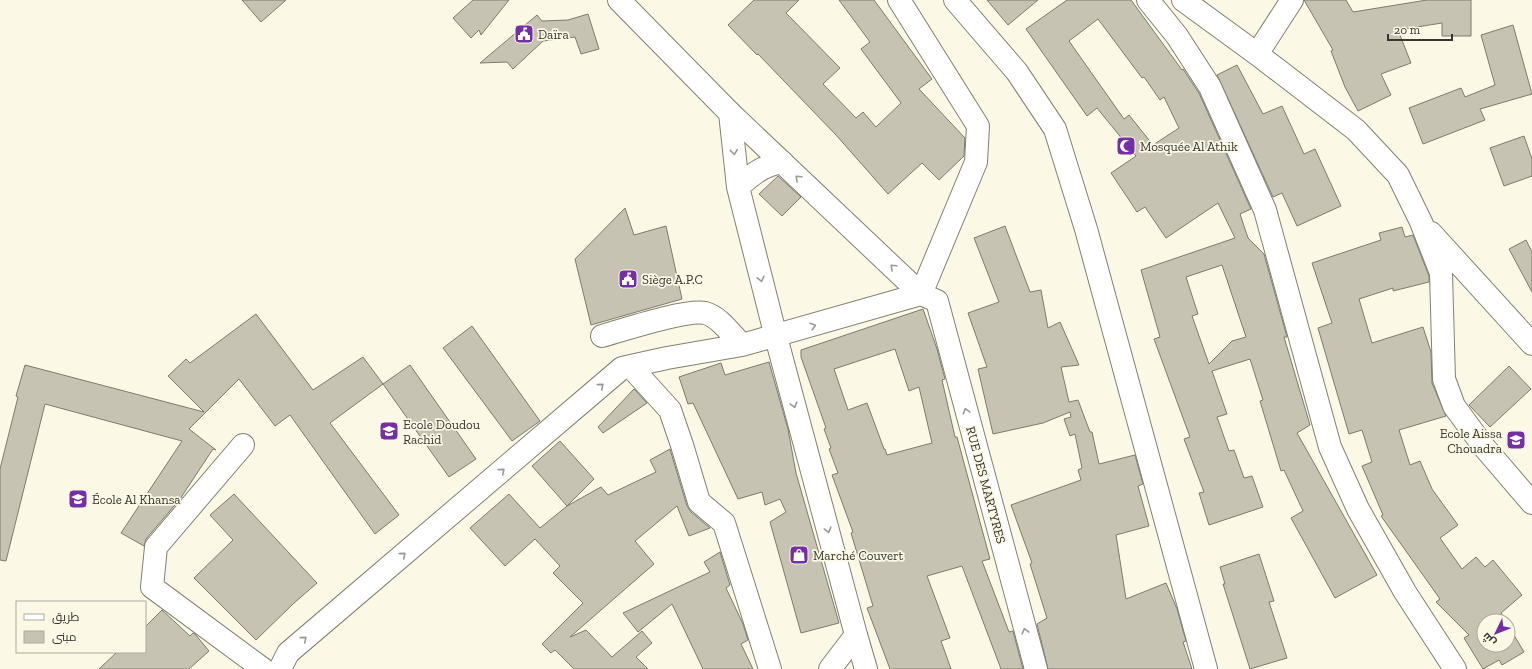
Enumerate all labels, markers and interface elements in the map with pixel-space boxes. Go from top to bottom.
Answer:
scale bar [1388,16,1452,42]
public building icon: Daïra [513,23,535,45]
text: 20 m [1394,23,1421,37]
place label: Daïra [538,27,569,42]
mosque icon: Mosquée Al Athik [1115,135,1137,157]
place label: Mosquée Al Athik [1140,139,1238,154]
one-way arrow [729,149,738,155]
one-way arrow [796,176,803,183]
one-way arrow [890,265,898,272]
public building icon: Siège A.P.C [617,268,639,290]
place label: Siège A.P.C [642,272,703,287]
one-way arrow [756,275,765,282]
one-way arrow [810,322,817,331]
one-way arrow [596,384,603,391]
one-way arrow [789,401,798,408]
one-way arrow [962,408,971,415]
place label: Ecole Doudou Rachid [403,417,481,447]
school or university icon: Ecole Doudou Rachid [378,420,400,442]
street label: RUE DES MARTYRES [963,425,1009,545]
place label: Ecole Aissa Chouadra [1440,426,1503,456]
school or university icon: Ecole Aissa Chouadra [1505,429,1527,451]
one-way arrow [497,468,505,475]
school or university icon: École Al Khansa [67,488,89,510]
place label: École Al Khansa [92,492,181,507]
one-way arrow [823,526,832,533]
shop icon: Marché Couvert [788,544,810,566]
place label: Marché Couvert [813,548,904,563]
one-way arrow [398,552,406,560]
legend [16,601,146,653]
text: طريق [52,610,80,624]
north arrow [1476,613,1516,653]
one-way arrow [1022,628,1030,635]
text: مبنى [52,630,77,644]
text: ش [1479,630,1499,649]
one-way arrow [299,637,307,644]

